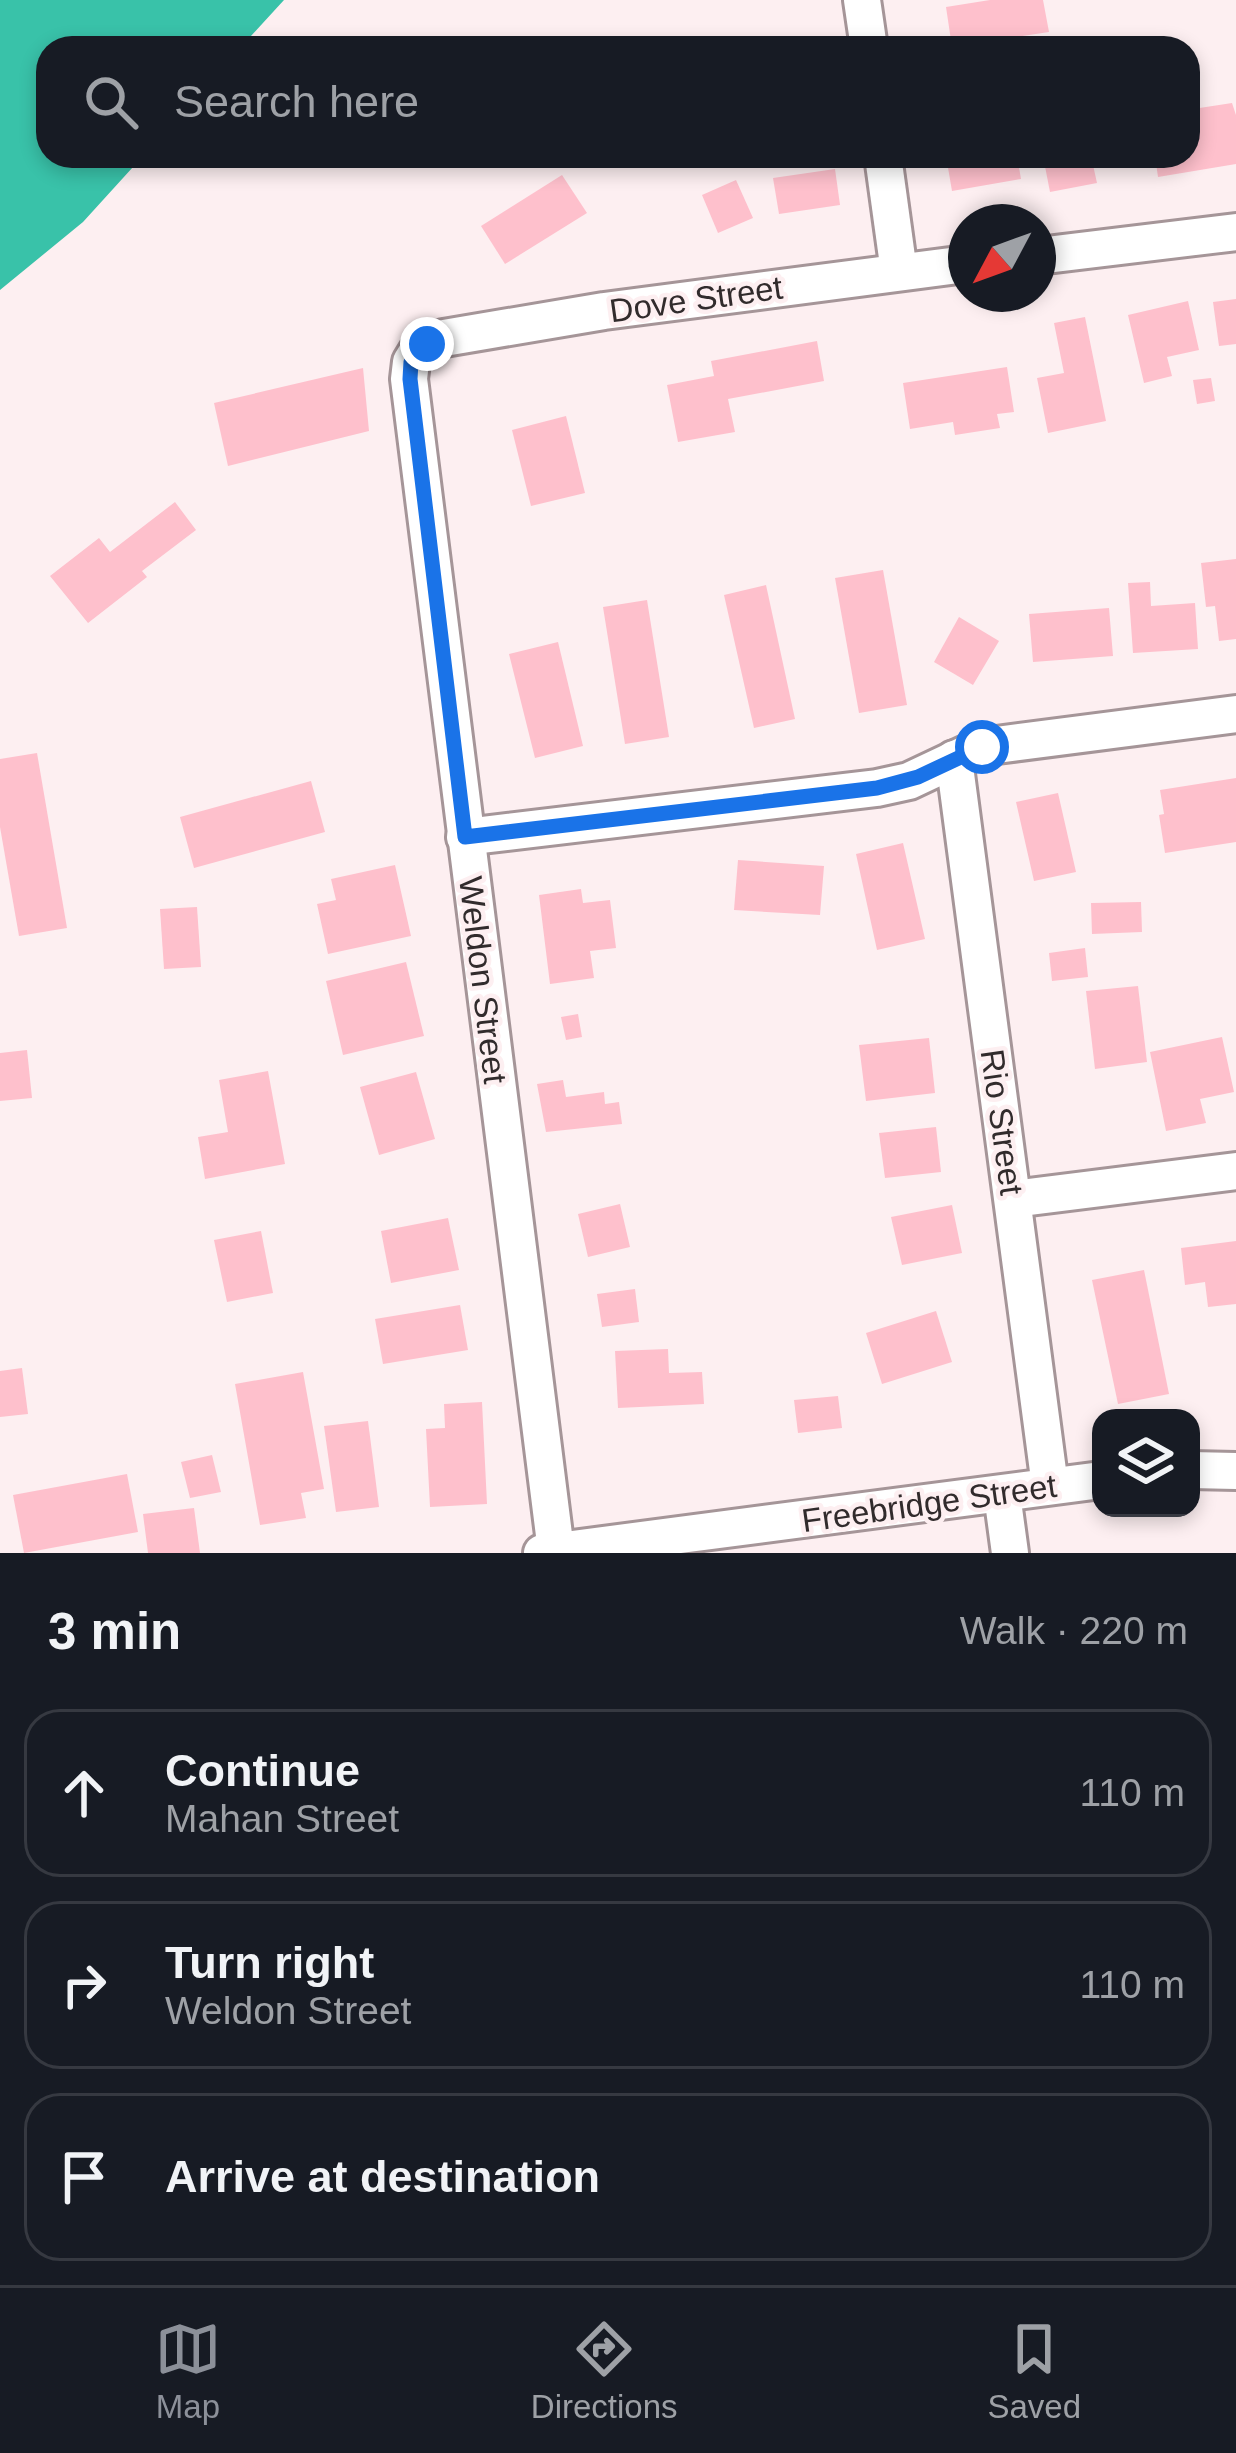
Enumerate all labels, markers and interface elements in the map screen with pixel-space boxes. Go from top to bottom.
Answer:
search box [36,36,1200,168]
icon: search [78,69,144,135]
text: Search here [174,76,419,127]
north arrow [948,204,1056,312]
street label: Dove Street [607,269,785,329]
route end [400,317,454,371]
route start [955,720,1009,774]
street label: Weldon Street [452,874,514,1086]
street label: Rio Street [973,1047,1031,1197]
map controls [1092,1409,1200,1517]
button: layers [1092,1409,1200,1517]
street label: Freebridge Street [799,1467,1059,1539]
text: 3 min [48,1603,181,1660]
text: Walk · 220 m [960,1609,1188,1652]
text: Continue [165,1745,360,1796]
icon: ahead [51,1760,117,1826]
text: 110 m [1080,1771,1185,1814]
text: Mahan Street [165,1797,399,1840]
text: Turn right [165,1937,374,1988]
icon: right [51,1952,117,2018]
text: 110 m [1080,1963,1185,2006]
text: Weldon Street [165,1989,411,2032]
icon: arrive [51,2144,117,2210]
text: Arrive at destination [165,2151,600,2202]
tab: Map [155,2316,221,2426]
tab: Directions [531,2316,678,2426]
tab: Saved [987,2316,1081,2426]

